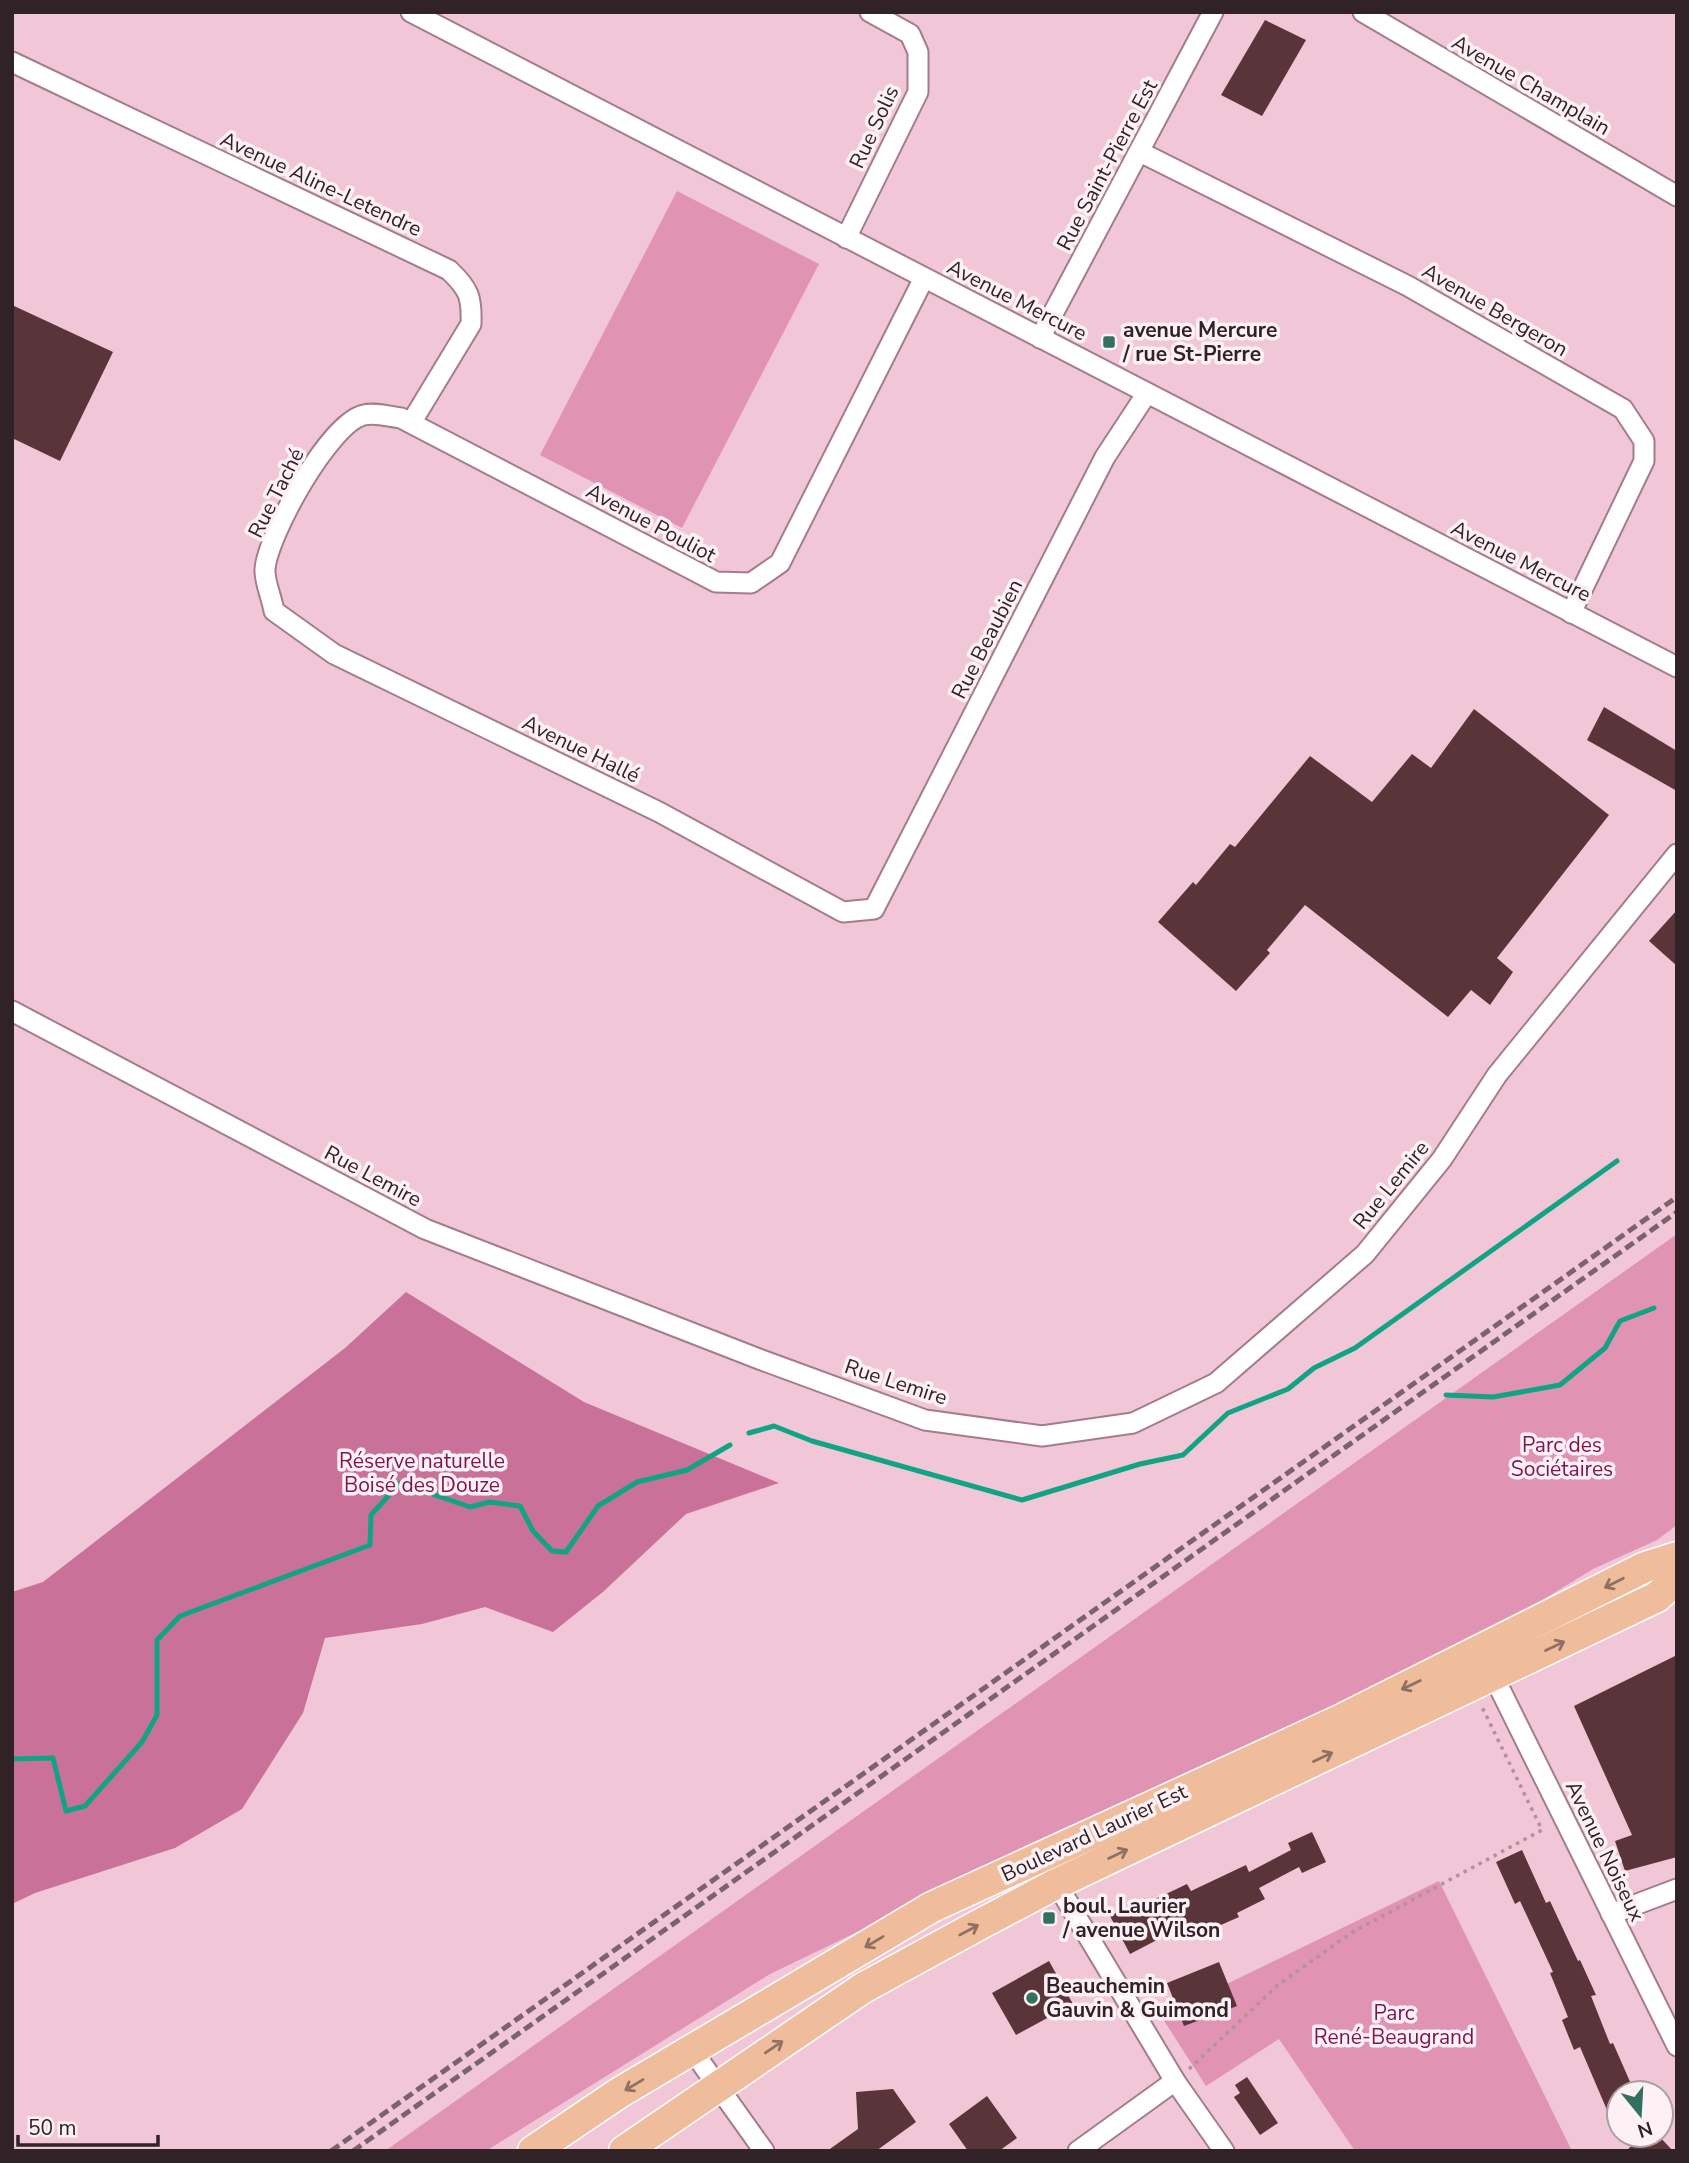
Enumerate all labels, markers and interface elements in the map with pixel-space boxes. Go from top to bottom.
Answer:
street label: Avenue Champlain [1447,28,1615,142]
street label: Rue Saint-Pierre Est [1050,74,1164,255]
street label: Rue Solis [843,81,905,173]
street label: Avenue Aline-Letendre [216,125,426,243]
street label: Avenue Mercure [942,253,1092,347]
street label: Avenue Bergeron [1417,257,1573,363]
place label: avenue Mercure / rue St-Pierre [1122,316,1277,368]
marker: avenue Mercure / rue St-Pierre [1101,334,1117,350]
street label: Rue Taché [241,443,311,543]
street label: Avenue Pouliot [581,477,721,569]
street label: Avenue Mercure [1446,514,1596,608]
street label: Rue Beaubien [945,574,1029,704]
street label: Avenue Hallé [518,708,644,790]
street label: Rue Lemire [1347,1135,1435,1235]
street label: Rue Lemire [320,1139,426,1213]
street label: Rue Lemire [841,1352,951,1412]
park label: Parc des Sociétaires [1511,1431,1613,1483]
park label: Réserve naturelle Boisé des Douze [339,1447,505,1499]
one-way arrow [1604,1576,1625,1590]
one-way arrow [1544,1639,1565,1652]
one-way arrow [1401,1679,1422,1692]
one-way arrow [1312,1749,1333,1763]
street label: Avenue Noiseux [1559,1776,1651,1926]
street label: Boulevard Laurier Est [997,1777,1192,1888]
one-way arrow [1107,1847,1128,1861]
place label: boul. Laurier / avenue Wilson [1062,1892,1220,1944]
marker: boul. Laurier / avenue Wilson [1041,1910,1057,1926]
one-way arrow [958,1923,979,1937]
one-way arrow [864,1936,884,1950]
place label: Beauchemin Gauvin & Guimond [1046,1972,1229,2024]
marker: Beauchemin Gauvin & Guimond [1024,1990,1040,2006]
park label: Parc René-Beaugrand [1314,1999,1474,2051]
one-way arrow [764,2040,783,2055]
one-way arrow [624,2078,644,2092]
north arrow [1605,2079,1675,2149]
scale bar [18,2104,158,2148]
text: 50 m [28,2114,77,2142]
text: N [1634,2115,1656,2144]

